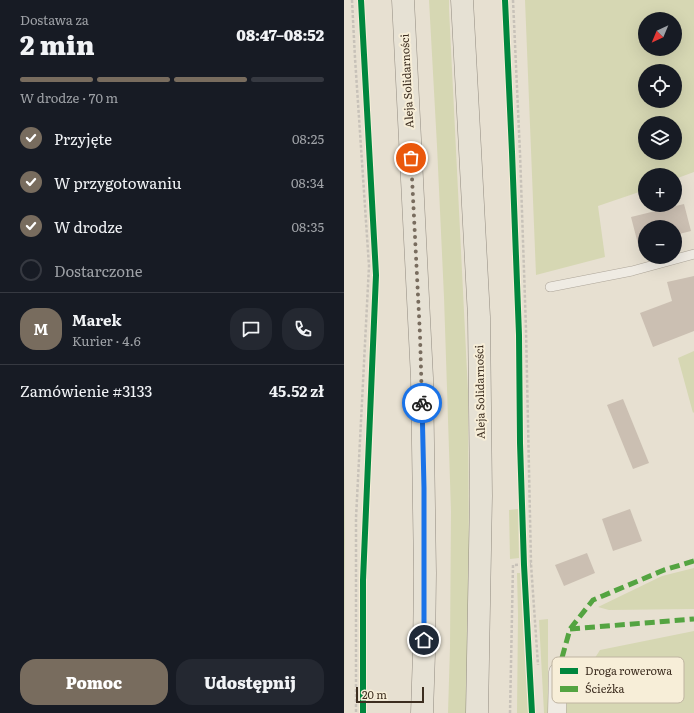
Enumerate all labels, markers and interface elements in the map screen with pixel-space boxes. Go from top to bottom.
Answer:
text: Dostawa za [20,10,89,29]
north arrow [638,12,682,56]
map controls [638,12,682,264]
text: 08:47–08:52 [236,23,324,46]
text: 2 min [20,24,95,63]
street label: Aleja Solidarności [396,33,416,129]
button: locate [638,64,682,108]
text: W drodze · 70 m [20,88,118,107]
button: layers [638,116,682,160]
icon: check [20,127,42,149]
text: Przyjęte [54,127,112,150]
text: 08:25 [292,129,324,148]
pin [394,141,428,175]
icon: bag [400,147,422,169]
button: + [638,168,682,212]
icon: check [20,171,42,193]
text: W przygotowaniu [54,171,182,194]
text: 08:34 [291,173,324,192]
icon: check [20,215,42,237]
text: W drodze [54,215,122,238]
text: 08:35 [292,217,324,236]
button: − [638,220,682,264]
text: Dostarczone [54,259,143,282]
text: Marek [72,308,122,331]
button: chat [230,308,272,350]
button: phone [282,308,324,350]
text: M [34,317,48,340]
text: Kurier · 4.6 [72,331,141,350]
street label: Aleja Solidarności [470,344,488,439]
text: Zamówienie #3133 [20,379,152,402]
text: 45.52 zł [269,379,324,402]
courier [402,383,442,423]
icon: bike [411,392,433,414]
pin [407,623,441,657]
icon: home [413,629,435,651]
legend [552,657,684,703]
button: Pomoc [20,659,168,705]
button: Udostępnij [176,659,324,705]
text: Droga rowerowa [585,662,672,678]
text: Ścieżka [585,680,624,696]
scale bar [356,685,424,704]
text: 20 m [362,686,387,702]

